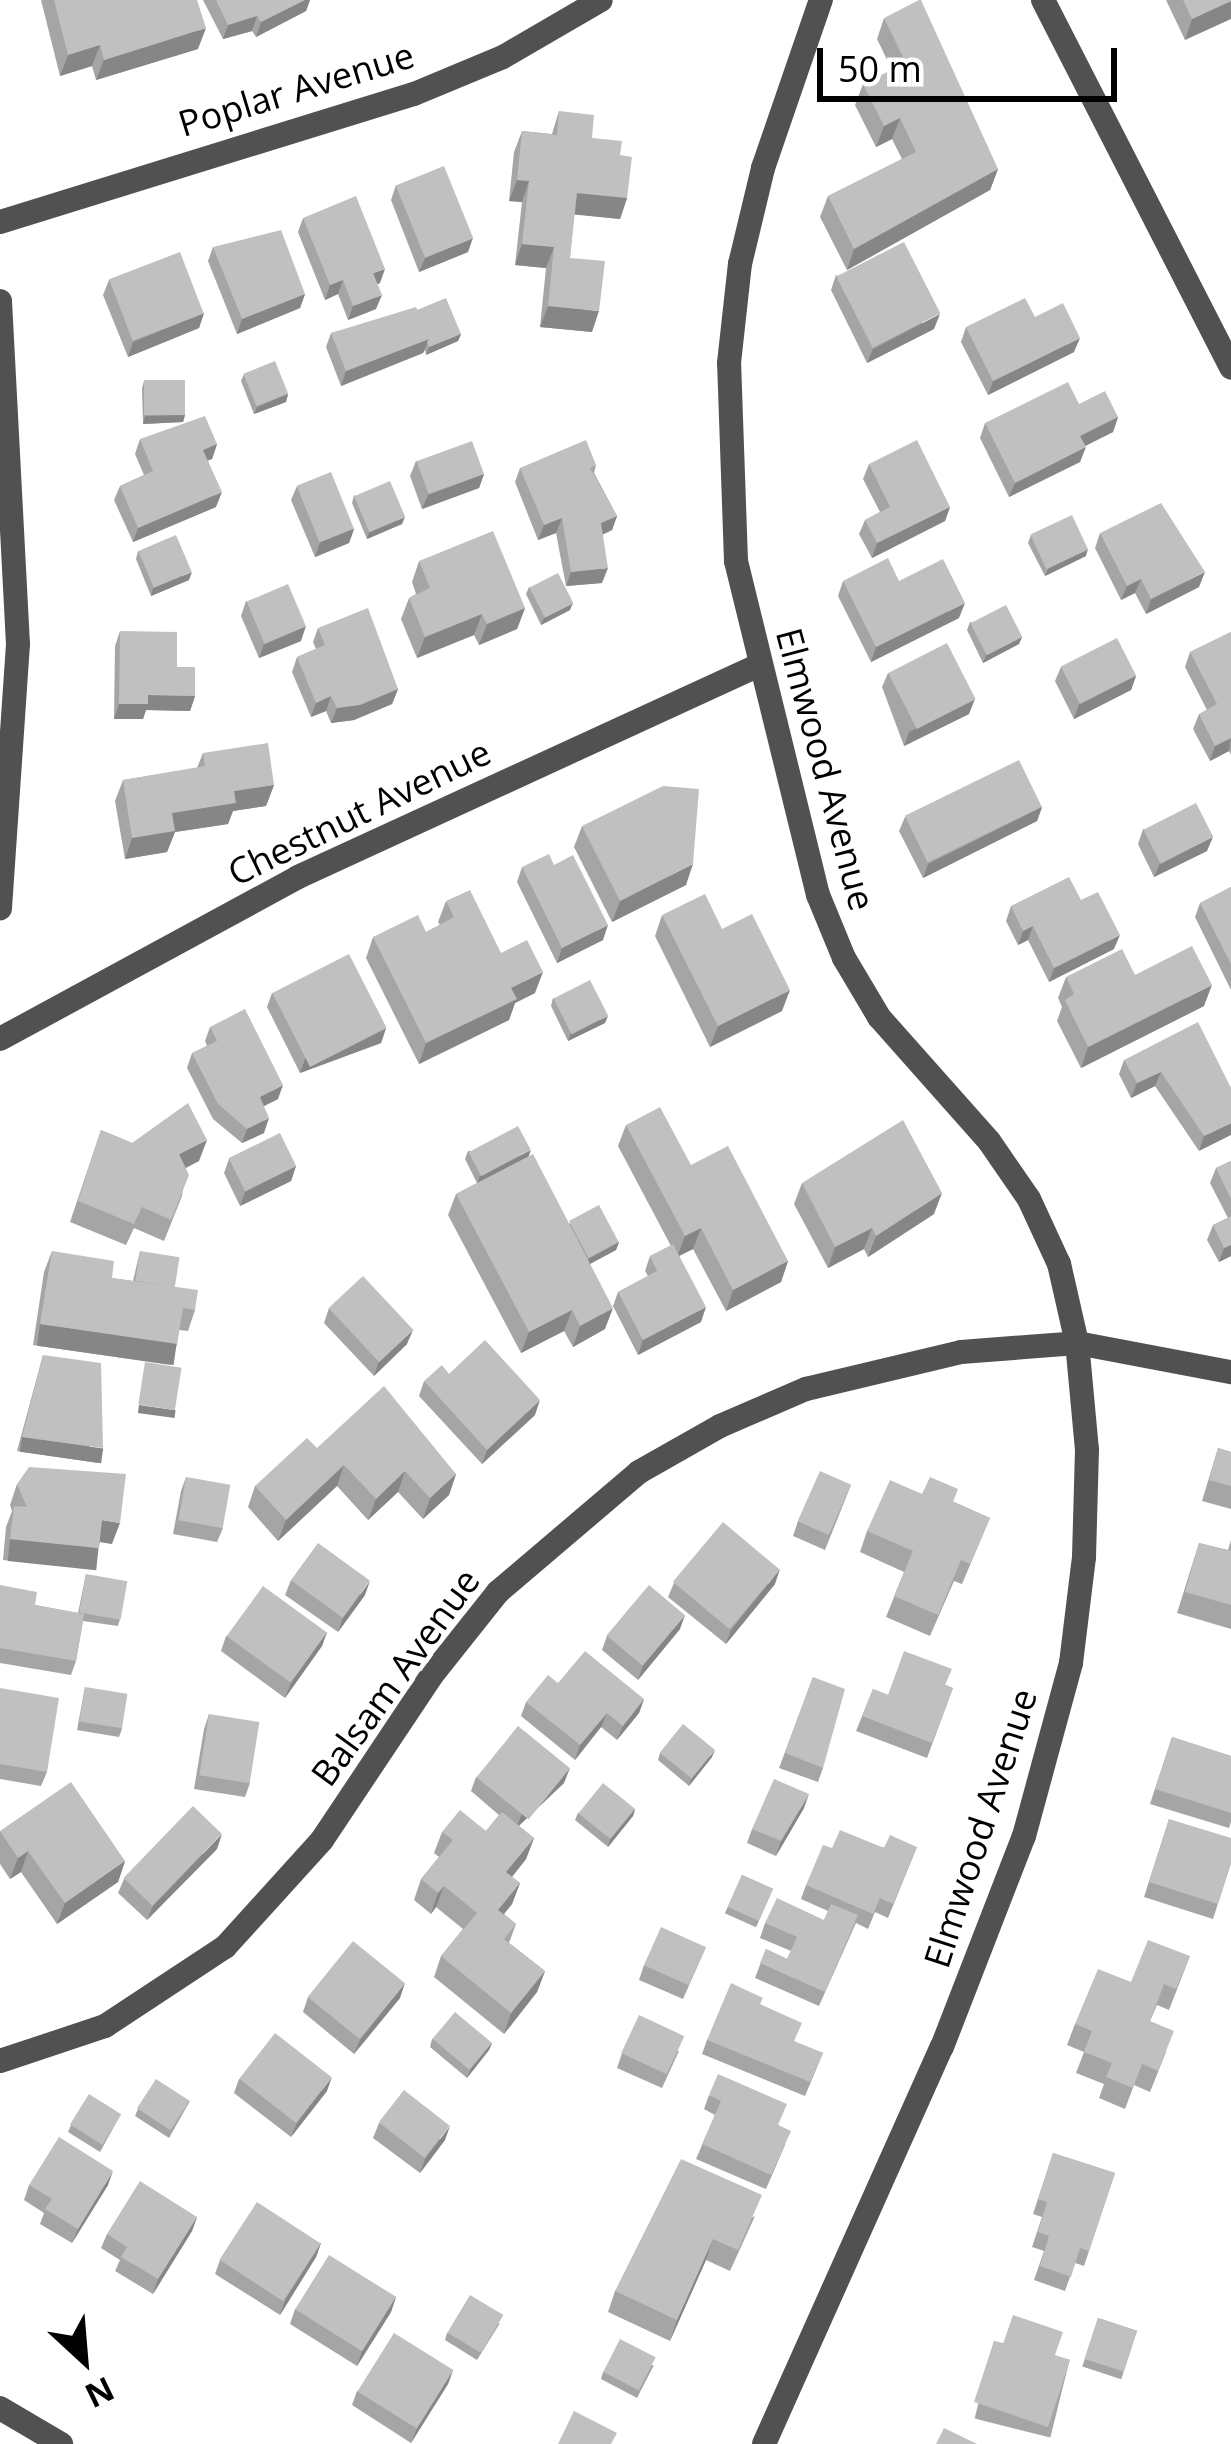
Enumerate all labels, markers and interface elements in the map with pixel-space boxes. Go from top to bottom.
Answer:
scale bar [823,24,1123,98]
street label: Poplar Avenue [173,33,419,145]
text: 50 m [838,44,922,93]
street label: Elmwood Avenue [768,623,884,915]
street label: Chestnut Avenue [221,730,497,894]
street label: Balsam Avenue [302,1560,488,1794]
street label: Elmwood Avenue [915,1683,1045,1973]
north arrow [24,2300,144,2420]
text: N [78,2367,122,2419]

